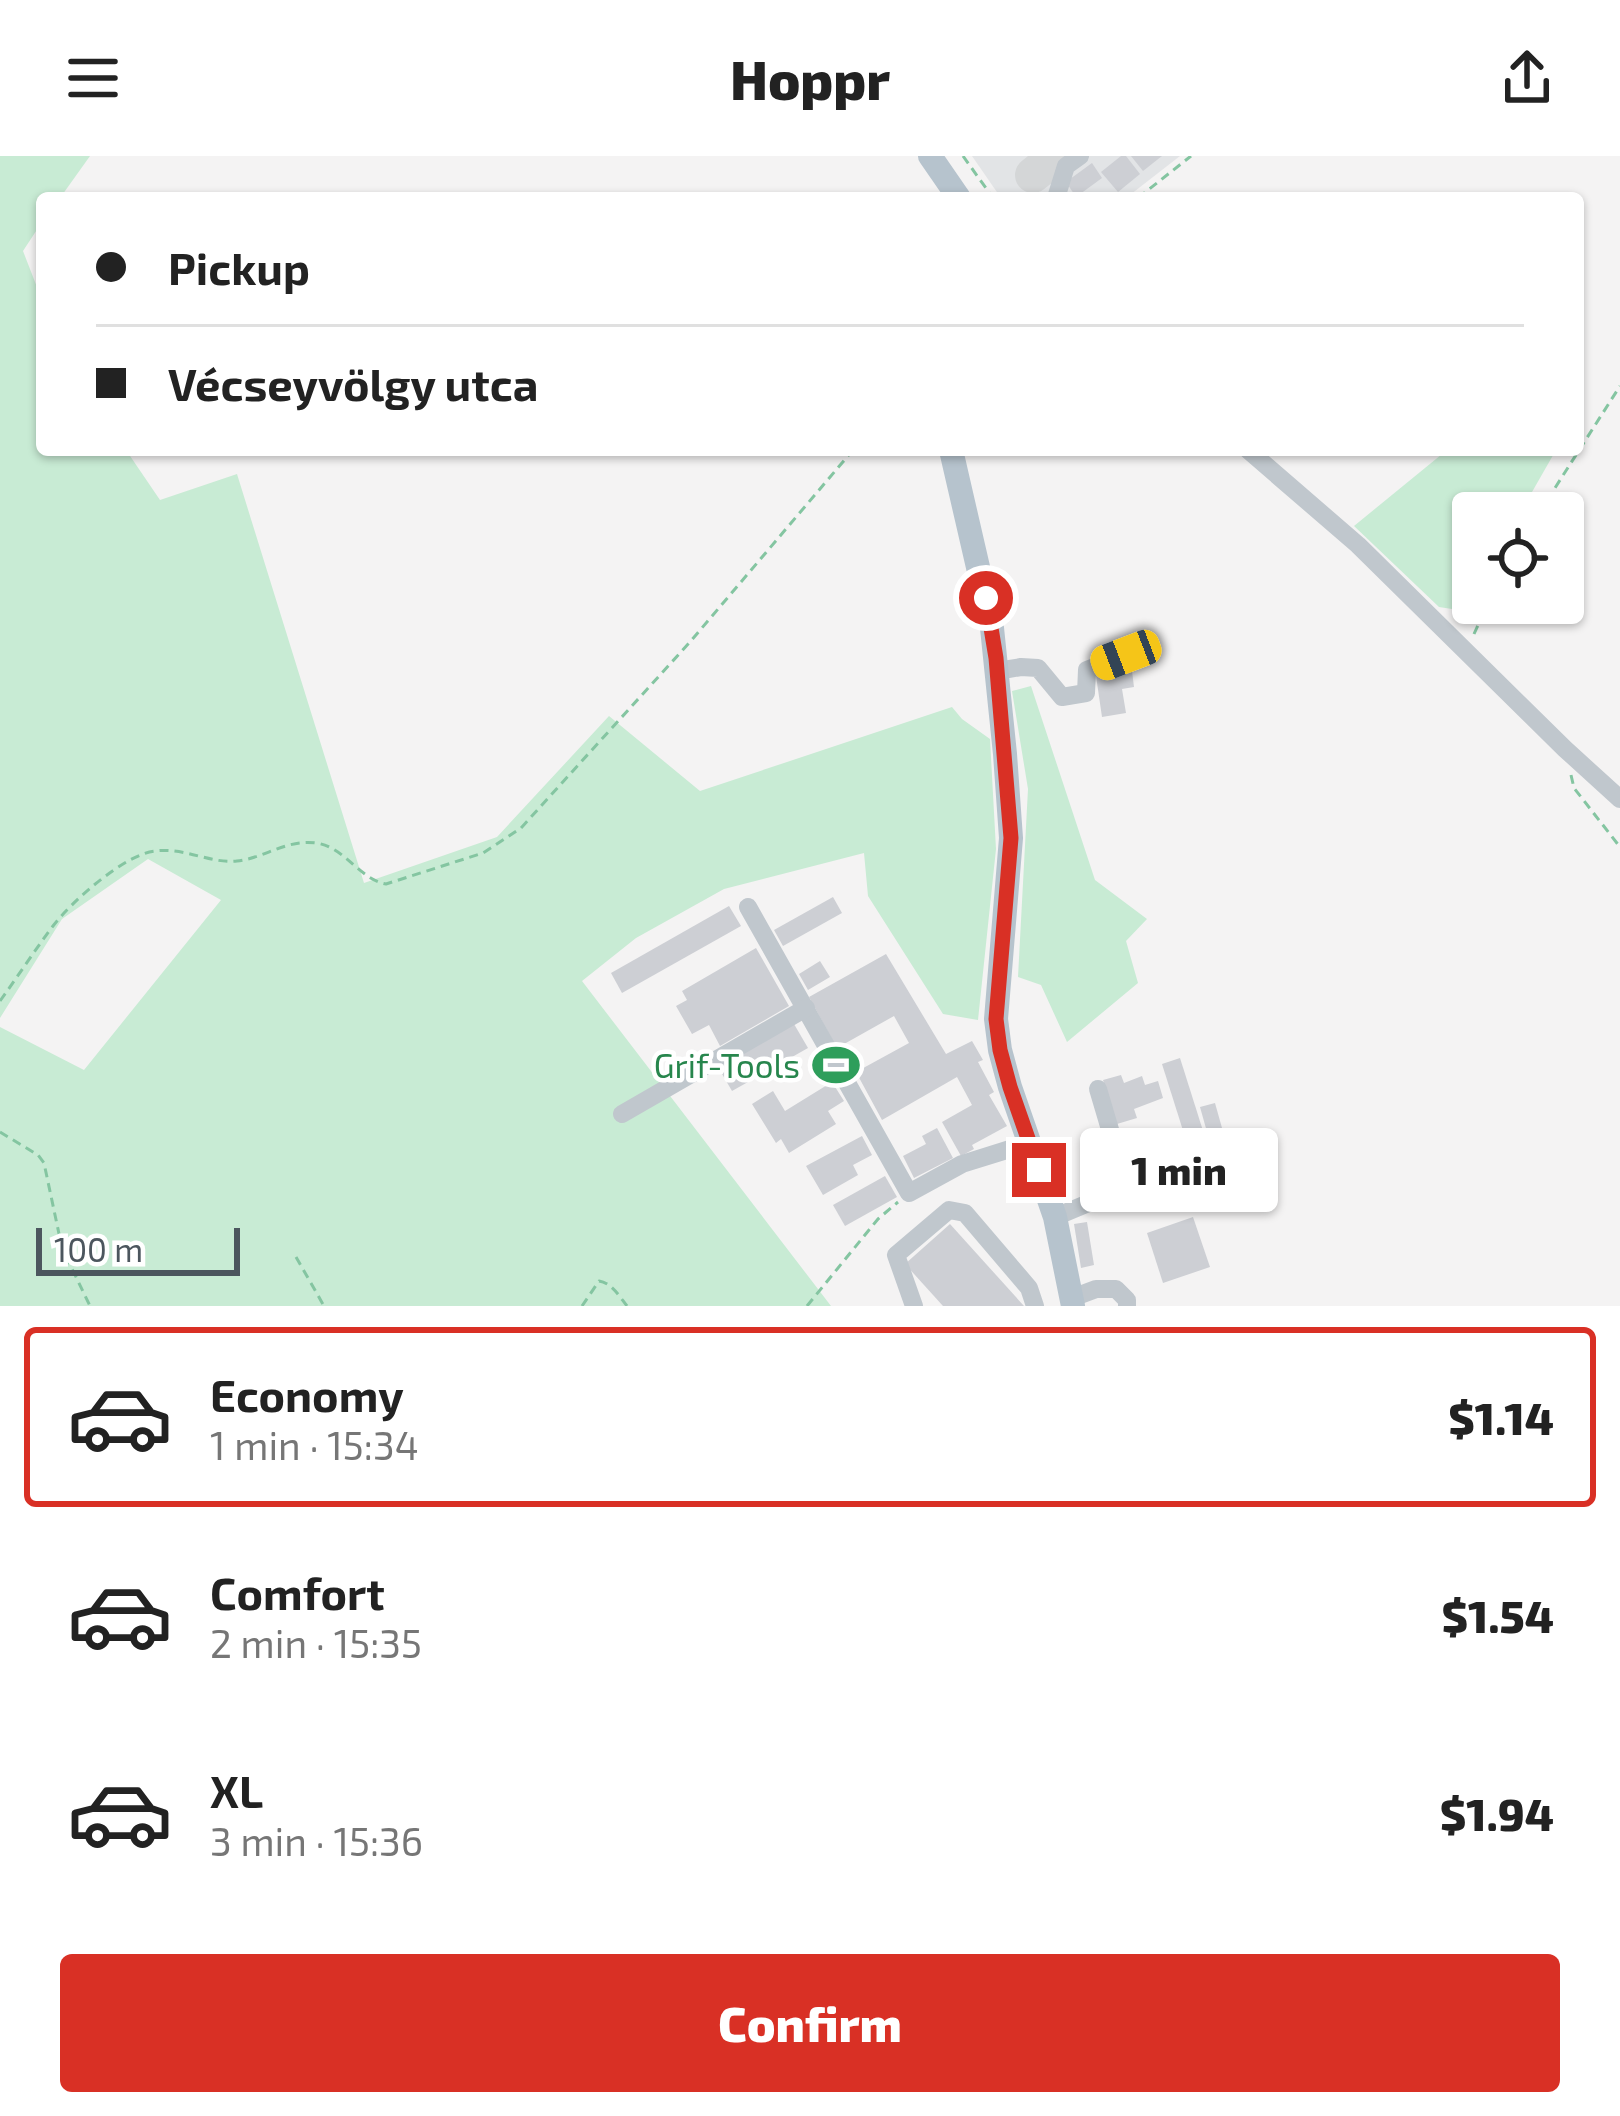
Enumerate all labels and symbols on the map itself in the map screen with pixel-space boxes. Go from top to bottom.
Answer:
route start [959,571,1013,625]
car [1086,625,1166,685]
sports icon: Grif-Tools [811,1040,861,1090]
place label: Grif-Tools [654,1045,800,1085]
callout: 1 min [1081,1128,1279,1212]
route end [1012,1143,1066,1197]
scale bar [36,1222,240,1275]

